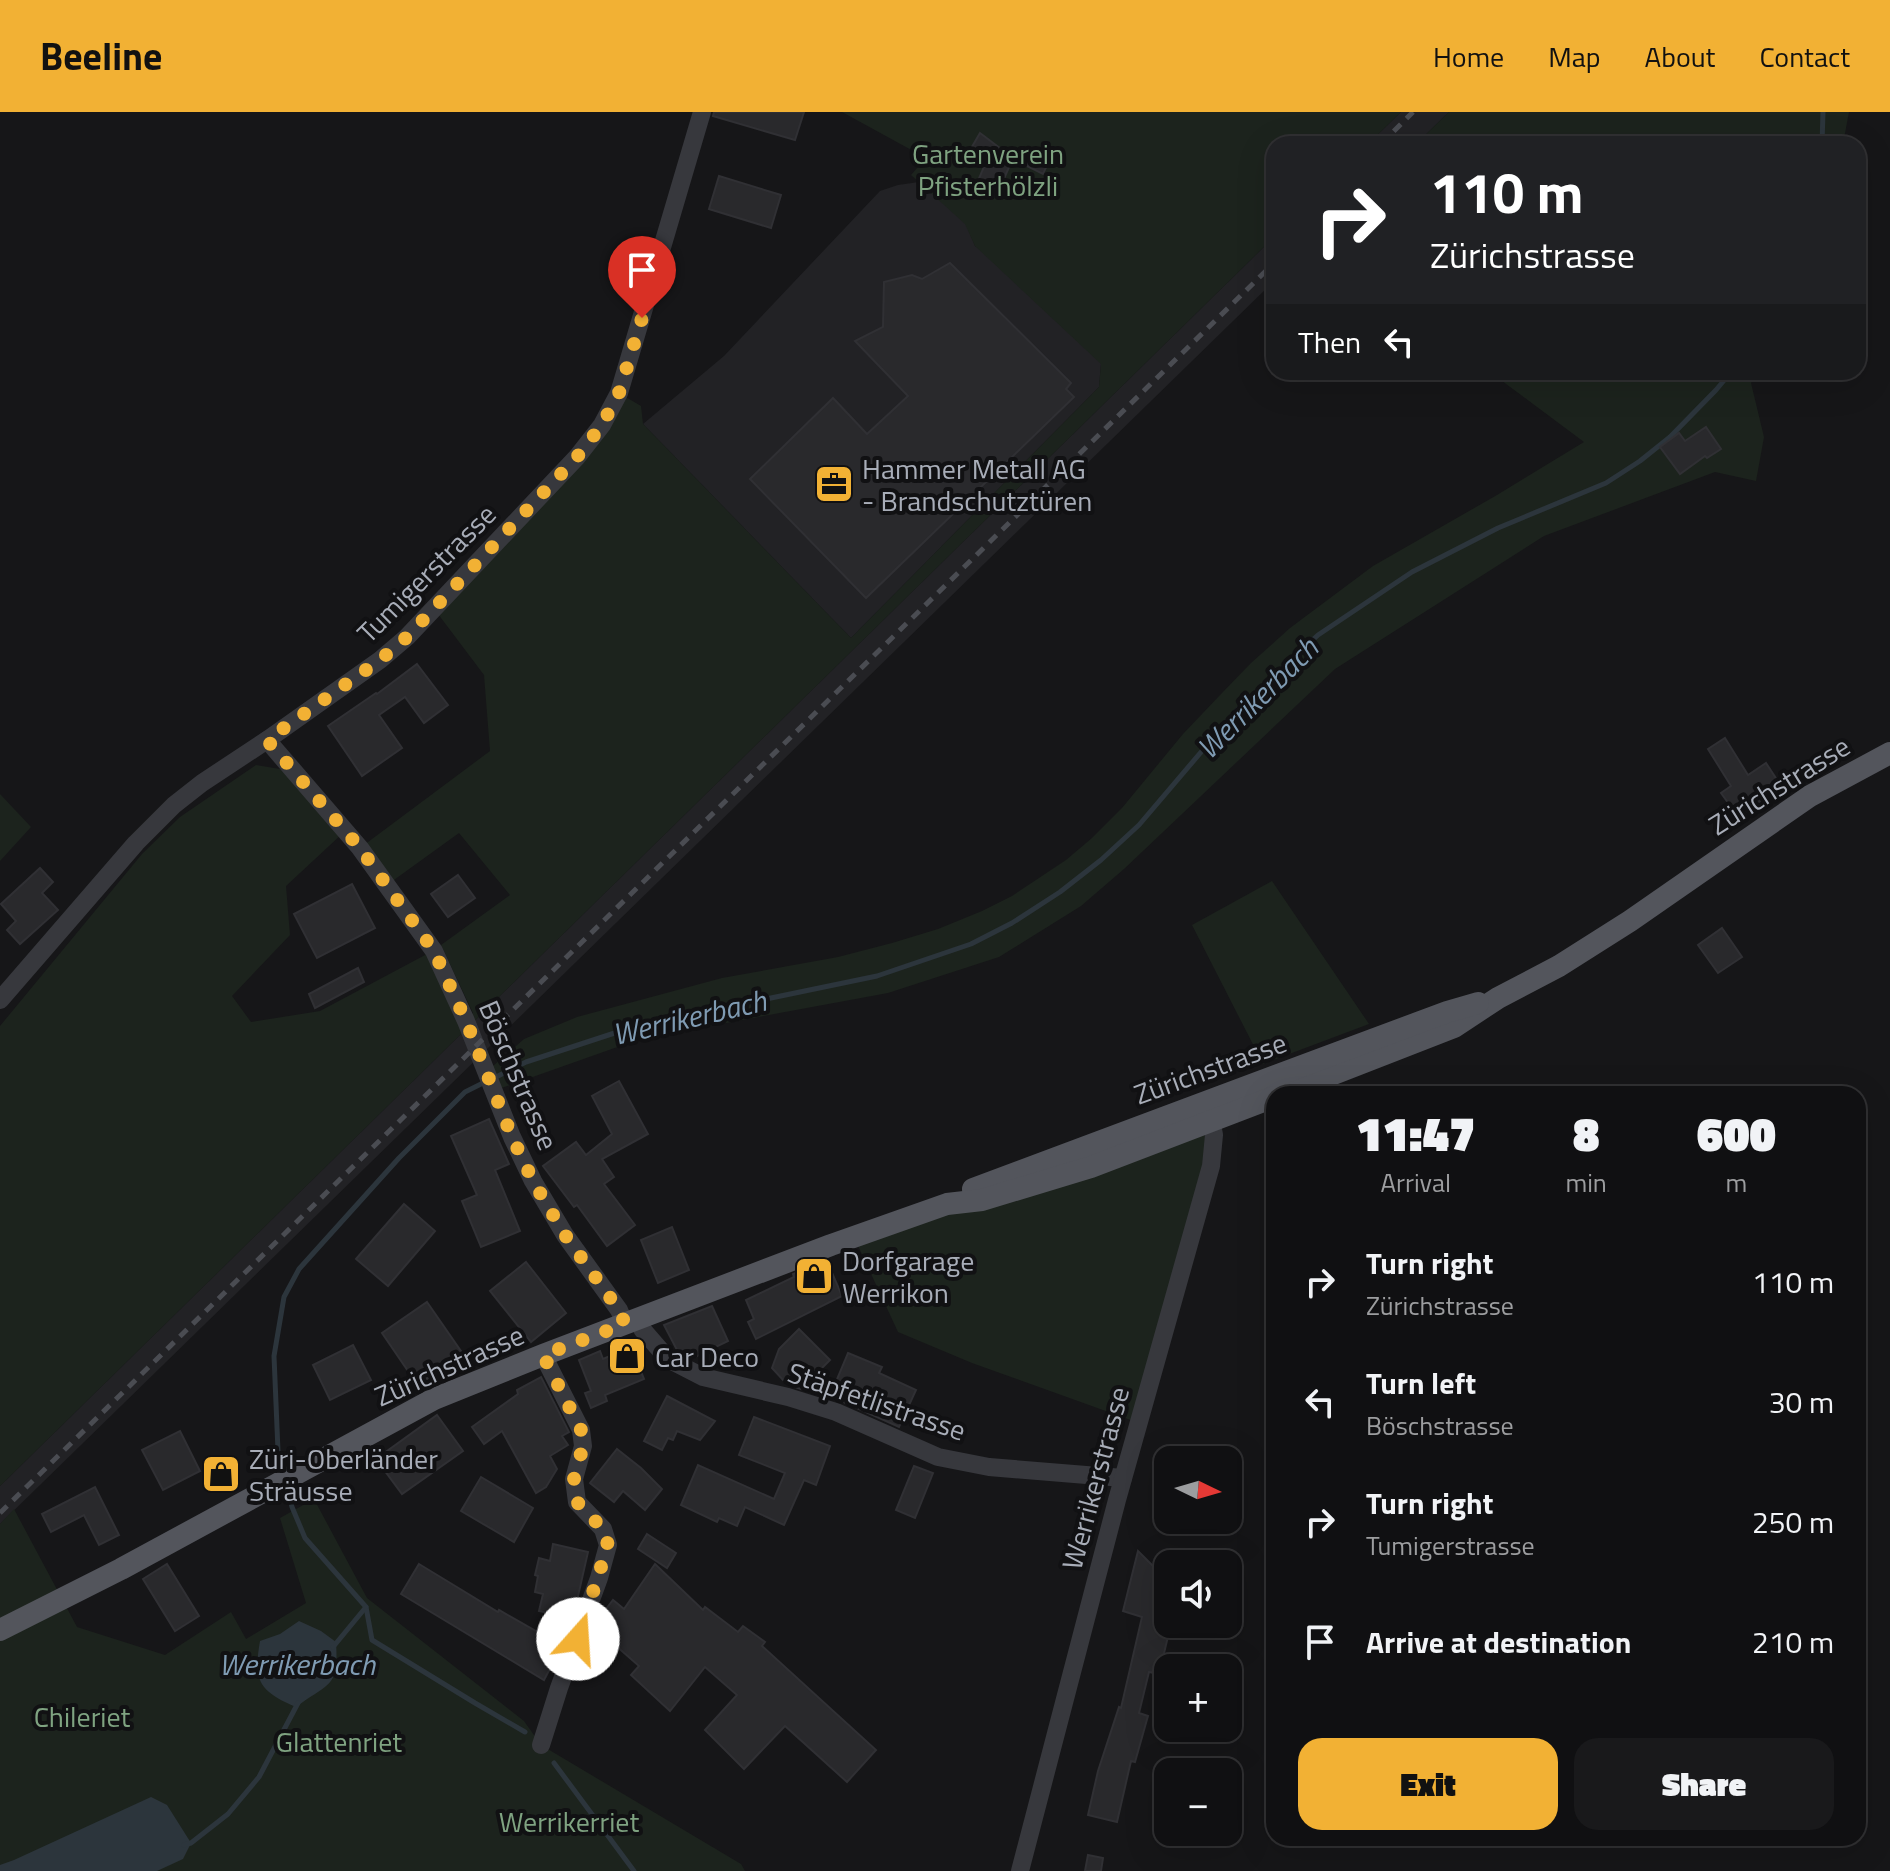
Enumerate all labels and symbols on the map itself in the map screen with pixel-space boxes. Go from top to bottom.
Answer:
park label: Gartenverein Pfisterhölzli [912,132,1064,207]
pin [608,236,676,318]
place label: Hammer Metall AG - Brandschutztüren [862,447,1092,522]
office icon: Hammer Metall AG - Brandschutztüren [813,463,855,505]
street label: Tumigerstrasse [347,494,505,652]
water label: Werrikerbach [1185,626,1329,770]
street label: Zürichstrasse [1700,725,1858,845]
water label: Werrikerbach [608,977,771,1057]
street label: Böschstrasse [468,993,570,1157]
street label: Zürichstrasse [1128,1021,1292,1115]
place label: Dorfgarage Werrikon [842,1239,974,1314]
shop icon: Dorfgarage Werrikon [793,1255,835,1297]
street label: Zürichstrasse [367,1313,531,1417]
shop icon: Car Deco [606,1335,648,1377]
place label: Car Deco [655,1335,759,1378]
street label: Stäpfetlistrasse [782,1350,972,1452]
street label: Werrikerstrasse [1050,1382,1140,1574]
place label: Züri-Oberländer Sträusse [249,1437,438,1512]
north arrow [1154,1446,1242,1534]
shop icon: Züri-Oberländer Sträusse [200,1453,242,1495]
position arrow [536,1597,620,1681]
water label: Werrikerbach [219,1641,376,1687]
park label: Chileriet [34,1695,131,1738]
park label: Glattenriet [276,1720,402,1763]
park label: Werrikerriet [499,1800,639,1843]

